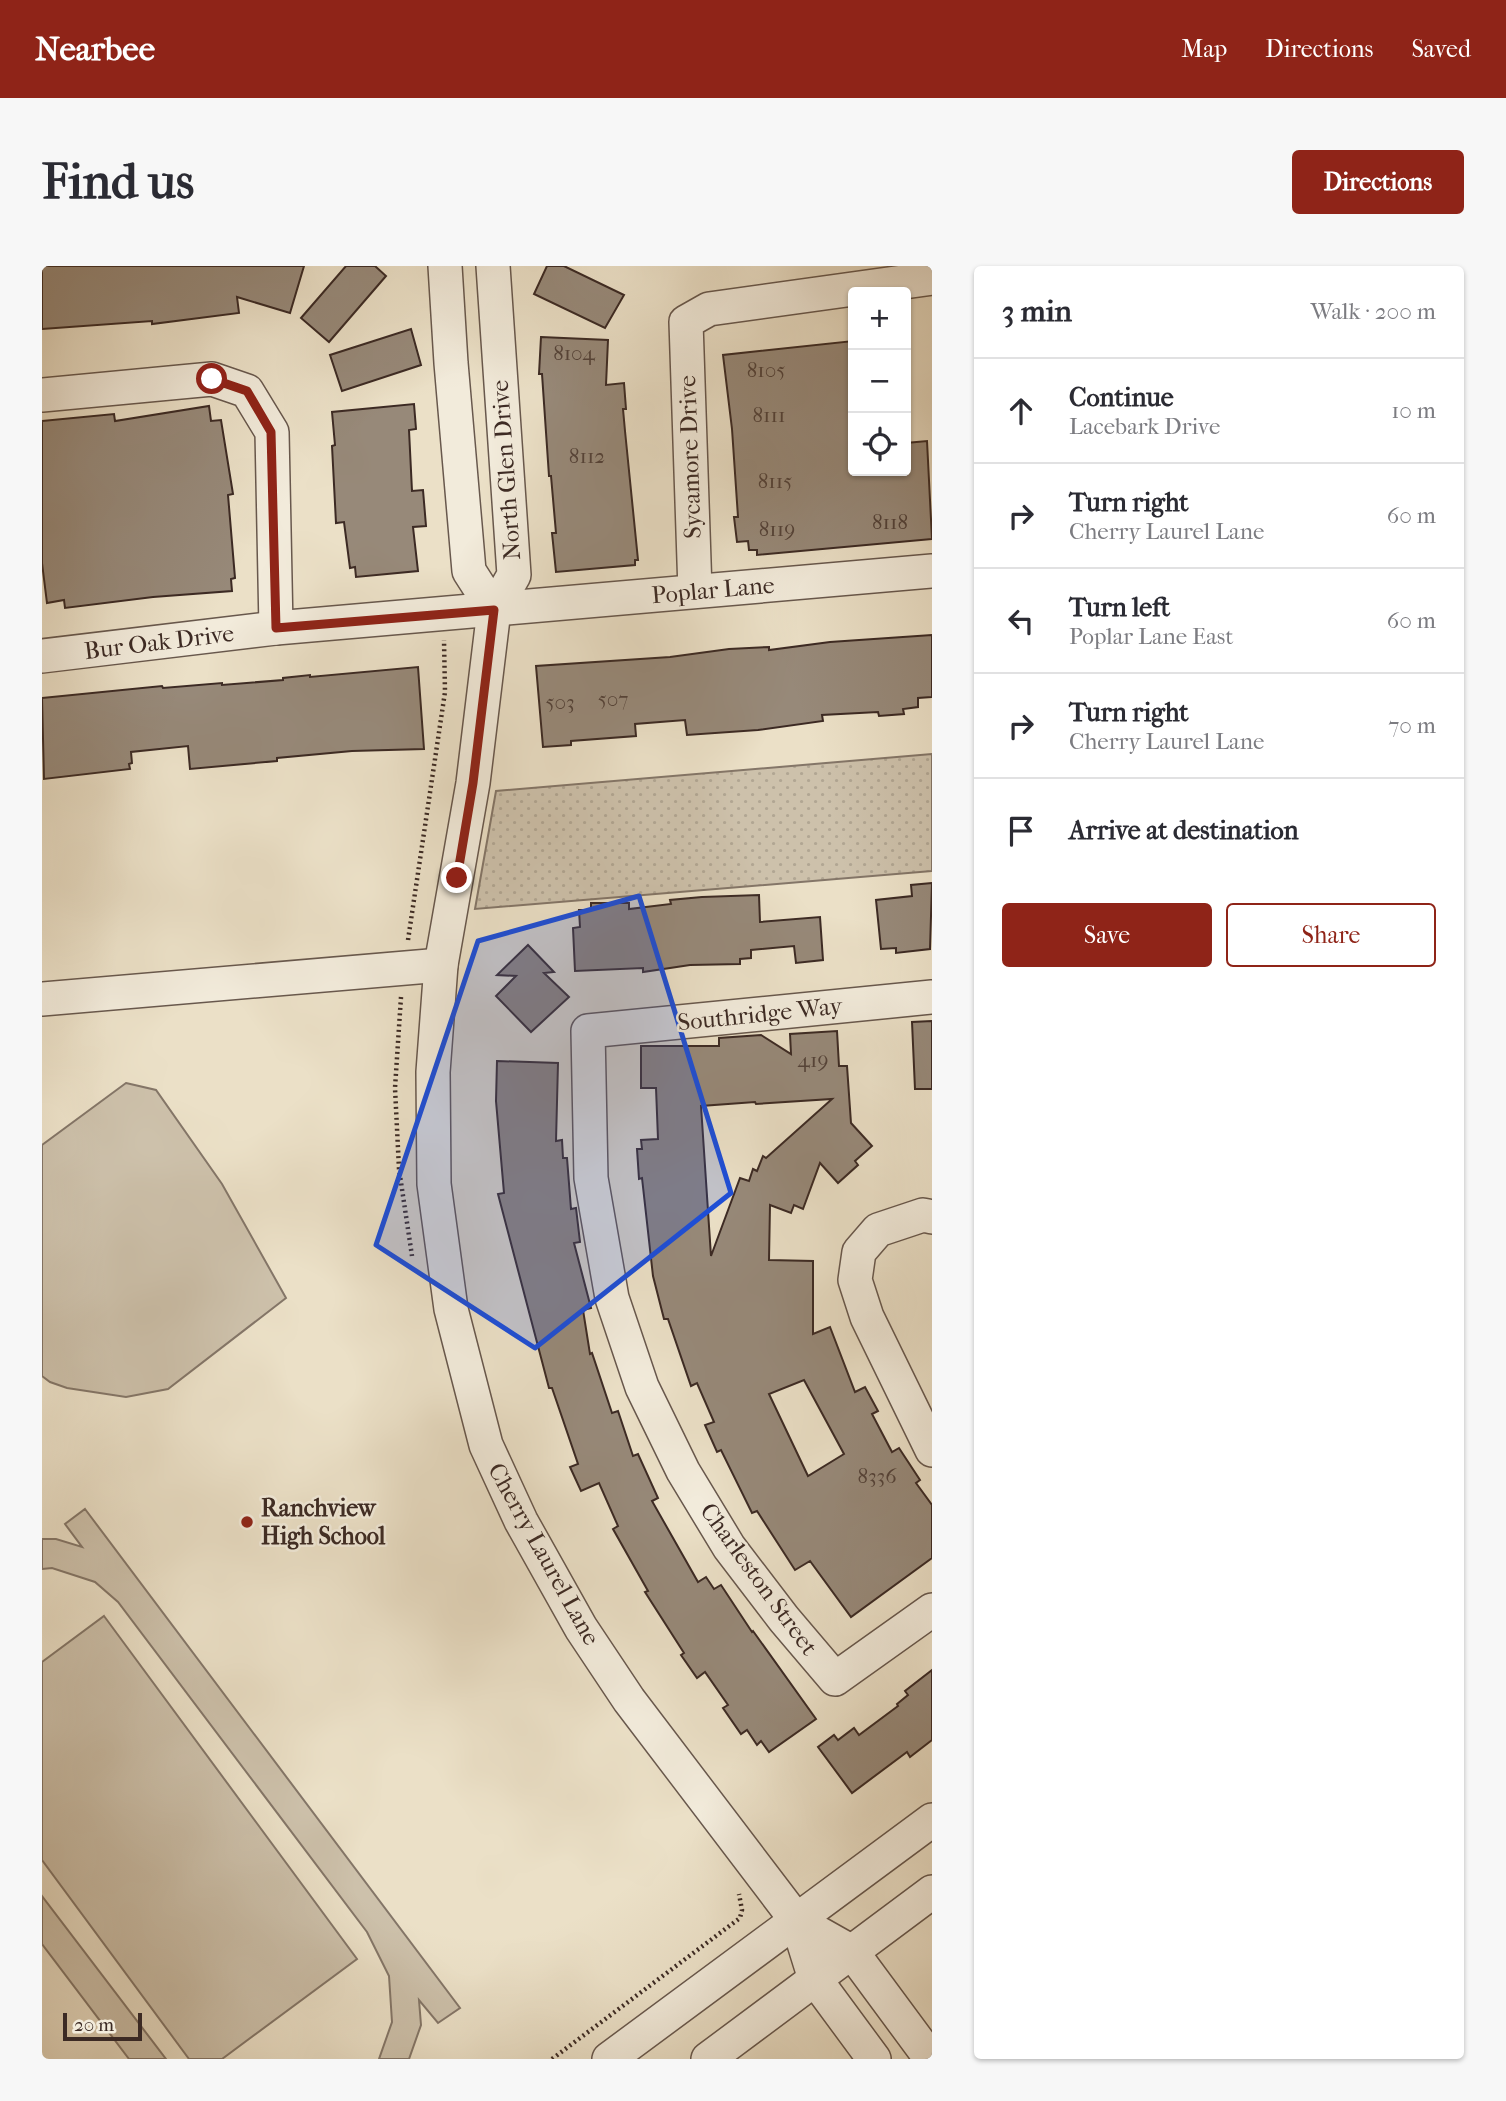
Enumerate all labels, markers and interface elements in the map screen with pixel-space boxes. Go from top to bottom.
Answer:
text: Nearbee [35,30,155,69]
text: Map [1181,35,1227,63]
text: Directions [1265,35,1373,63]
text: Saved [1411,35,1471,63]
button: Directions [1292,150,1464,214]
text: Find us [42,153,194,211]
map controls [848,287,911,476]
button: + [848,287,911,350]
text: 3 min [1002,294,1072,329]
text: Walk · 200 m [1310,298,1436,325]
house number: 8104 [553,341,595,365]
button: − [848,350,911,413]
house number: 8105 [747,358,785,382]
route start [196,363,227,394]
street label: Sycamore Drive [673,375,707,539]
street label: North Glen Drive [486,379,526,561]
text: Continue [1069,382,1174,413]
icon: ahead [1002,392,1040,430]
text: 10 m [1391,397,1436,424]
house number: 8111 [752,403,786,427]
button: locate [848,413,911,476]
text: Lacebark Drive [1069,413,1220,440]
house number: 8112 [569,444,605,468]
house number: 8115 [758,469,792,493]
text: Turn right [1069,487,1189,518]
icon: right [1002,497,1040,535]
text: 60 m [1387,502,1436,529]
house number: 8118 [872,510,908,534]
house number: 8119 [759,517,795,541]
text: Cherry Laurel Lane [1069,518,1264,545]
street label: Poplar Lane [650,571,776,609]
text: Turn left [1069,592,1170,623]
icon: left [1002,602,1040,640]
text: 60 m [1387,607,1436,634]
street label: Bur Oak Drive [82,619,236,665]
text: Poplar Lane East [1069,623,1234,650]
house number: 507 [598,687,628,711]
house number: 503 [545,690,575,714]
text: Turn right [1069,697,1189,728]
icon: right [1002,707,1040,745]
text: 70 m [1388,712,1436,739]
text: Cherry Laurel Lane [1069,728,1264,755]
icon: arrive [1002,812,1040,850]
text: Arrive at destination [1069,815,1299,846]
route end [441,862,472,893]
button: Save [1002,903,1212,967]
button: Share [1226,903,1436,967]
street label: Southridge Way [676,991,845,1037]
house number: 419 [798,1048,828,1072]
street label: Cherry Laurel Lane [482,1458,606,1650]
house number: 8336 [857,1464,897,1488]
place label: Ranchview High School [261,1494,386,1550]
street label: Charleston Street [694,1498,824,1661]
marker: Ranchview High School [239,1514,255,1530]
scale bar [63,2010,142,2042]
text: 20 m [74,2014,114,2036]

